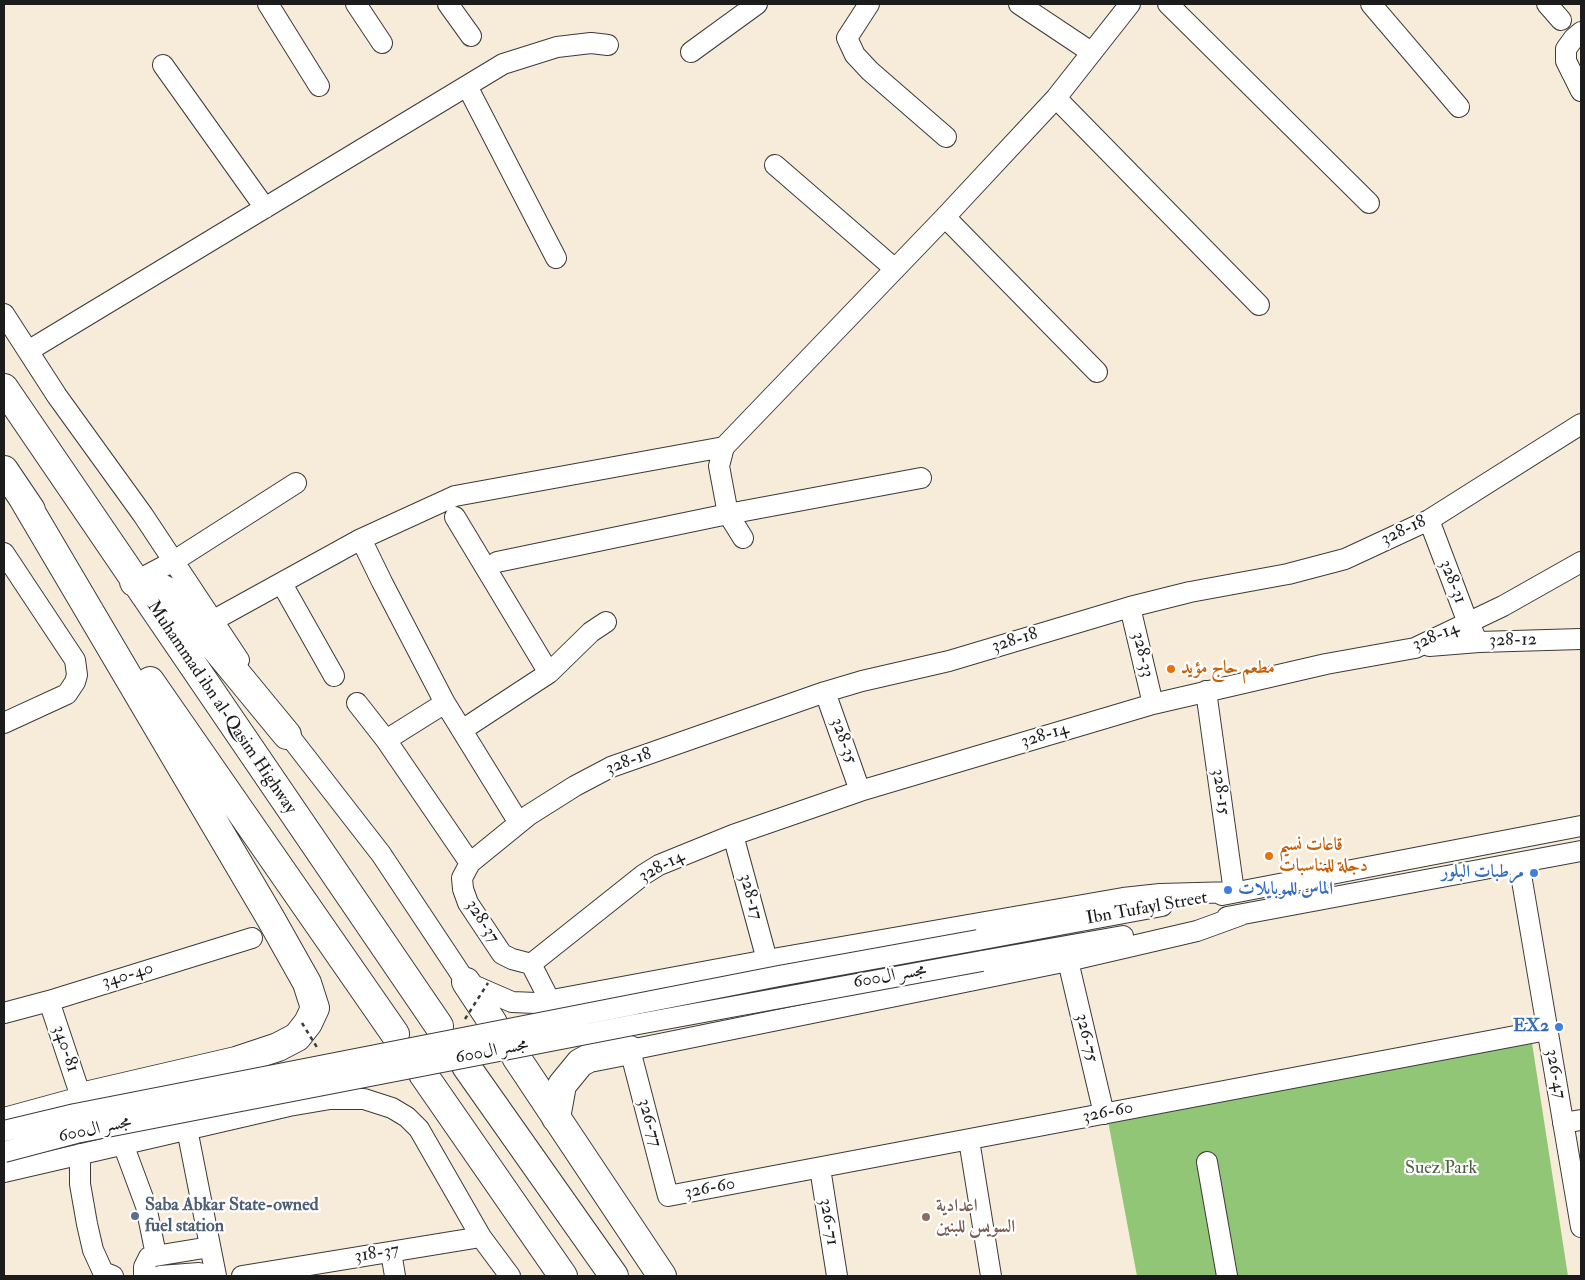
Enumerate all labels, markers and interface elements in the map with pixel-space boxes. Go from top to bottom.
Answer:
street label: 328-18 [1378,511,1430,551]
street label: 328-31 [1434,557,1470,607]
street label: Muhammad ibn al-Qasim Highway [141,597,301,819]
street label: 328-14 [1410,618,1462,656]
street label: 328-18 [989,624,1041,658]
street label: 328-33 [1126,630,1158,680]
street label: 328-12 [1489,630,1537,652]
place label: مطعم حاج مؤيد [1181,658,1275,680]
marker: مطعم حاج مؤيد [1165,663,1177,675]
street label: 328-35 [825,715,861,767]
street label: 328-14 [1019,719,1071,753]
street label: 328-18 [603,744,655,780]
street label: 328-15 [1206,768,1234,816]
place label: قاعات نسيم دجلة للمناسبات [1279,835,1368,878]
street label: 328-14 [636,846,688,888]
marker: قاعات نسيم دجلة للمناسبات [1263,850,1275,862]
place label: مرطبات البلور [1441,862,1524,884]
marker: مرطبات البلور [1528,867,1540,879]
street label: 328-17 [734,872,766,922]
place label: الماس للموبايلات [1238,879,1333,901]
marker: الماس للموبايلات [1222,884,1234,896]
street label: Ibn Tufayl Street [1085,888,1209,930]
street label: 328-37 [460,896,504,948]
street label: 340-40 [100,958,156,994]
street label: مجسر ال600 [852,960,928,994]
street label: 326-75 [1070,1012,1102,1064]
place label: EX2 [1513,1016,1549,1038]
marker: EX2 [1553,1021,1565,1033]
street label: 340-81 [47,1023,83,1075]
street label: مجسر ال600 [454,1034,530,1070]
street label: 326-47 [1540,1047,1570,1101]
street label: 326-77 [632,1096,666,1150]
street label: 326-60 [1081,1098,1135,1128]
street label: مجسر ال600 [57,1112,133,1148]
park label: Suez Park [1405,1158,1477,1180]
street label: 326-60 [683,1174,737,1204]
place label: Saba Abkar State-owned fuel station [145,1195,319,1238]
place label: اعدادية السويس للبنين [936,1196,1015,1238]
street label: 326-71 [814,1197,842,1247]
marker: Saba Abkar State-owned fuel station [129,1210,141,1222]
marker: اعدادية السويس للبنين [920,1211,932,1223]
street label: 318-37 [353,1240,401,1268]

